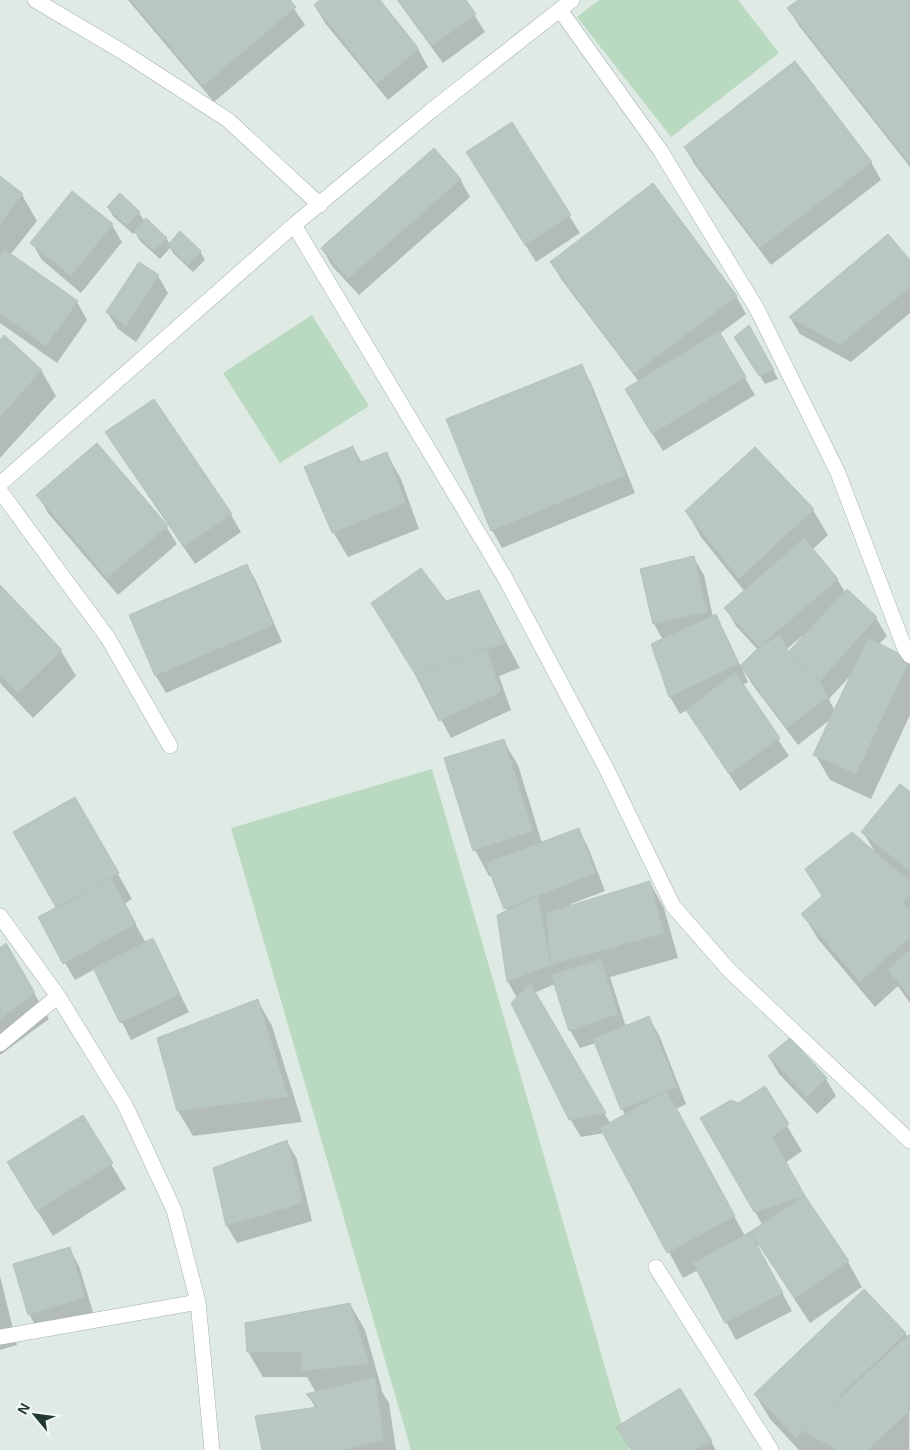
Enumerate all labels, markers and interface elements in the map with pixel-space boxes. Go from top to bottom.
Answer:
north arrow [10,1390,60,1440]
text: N [14,1400,33,1417]

